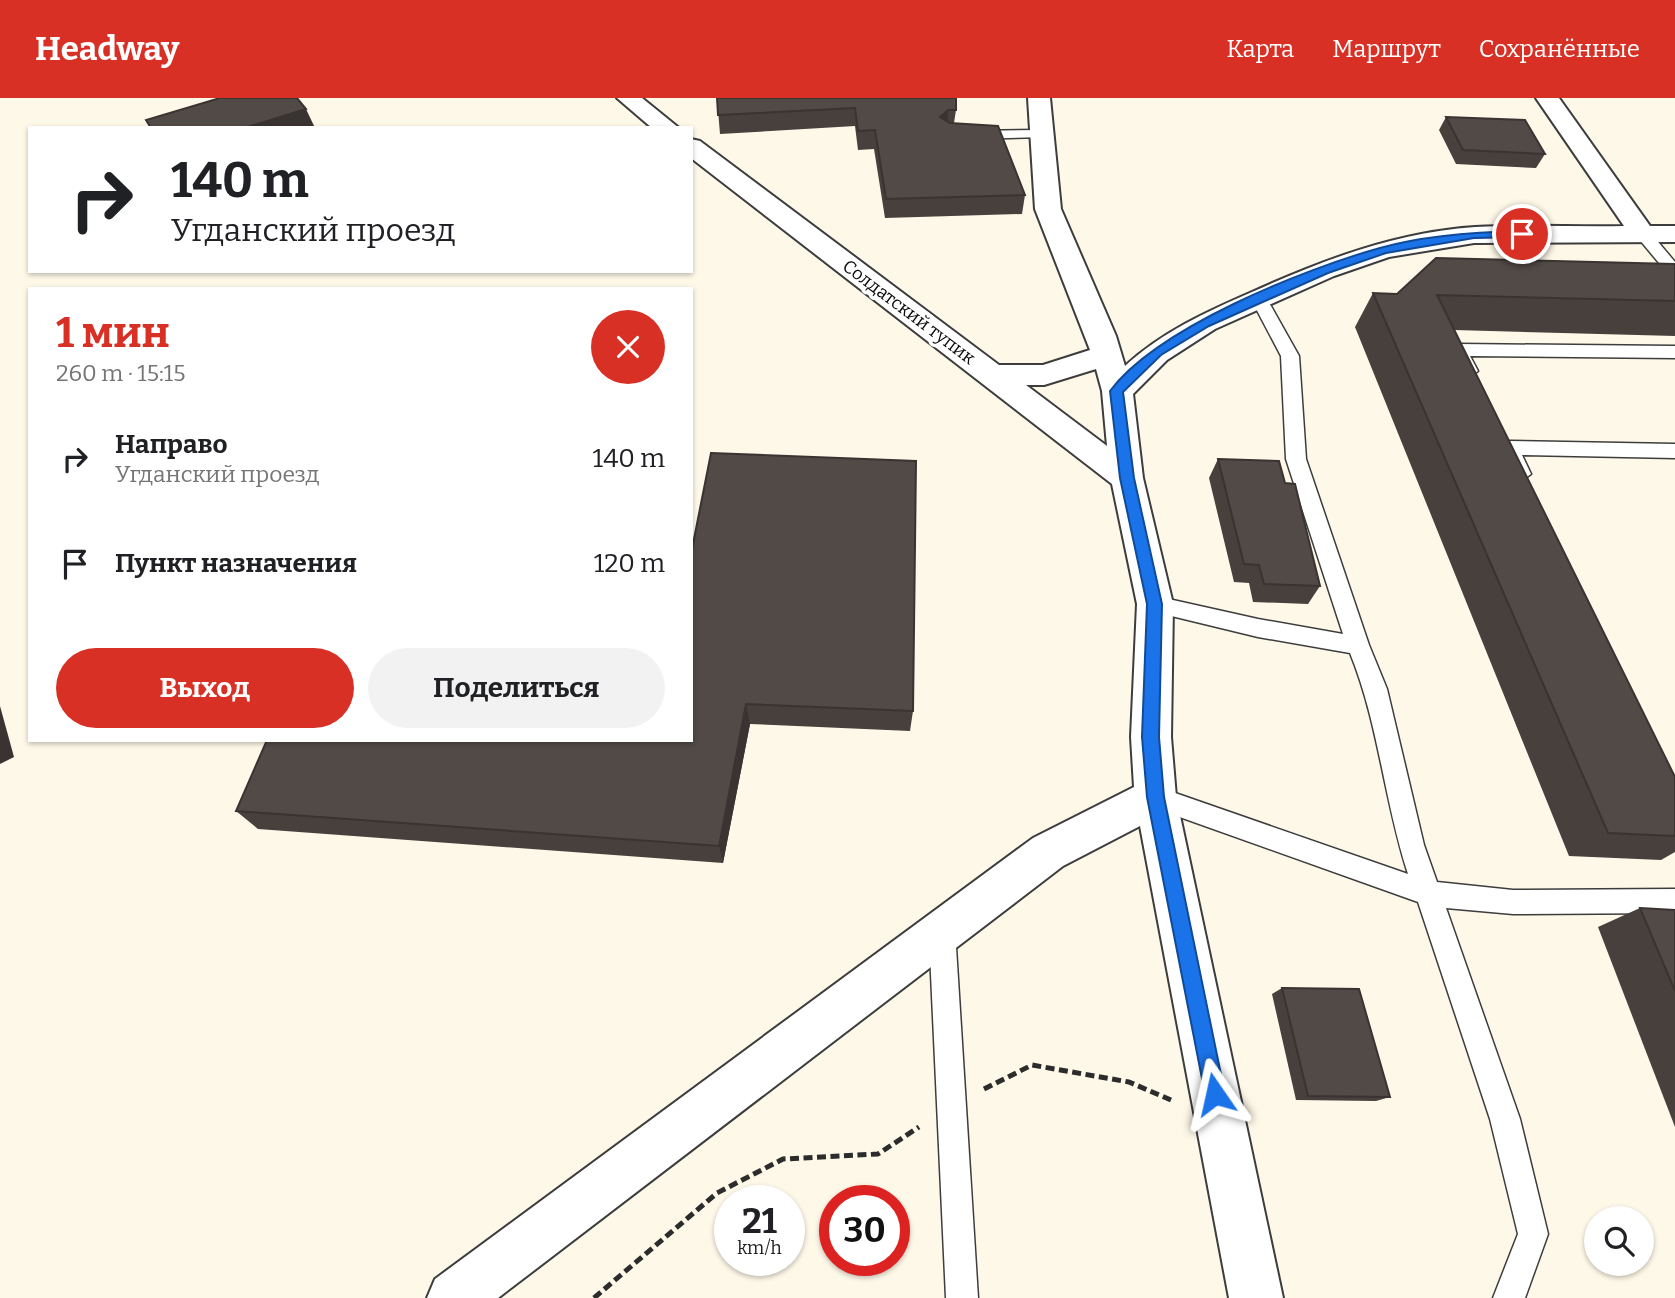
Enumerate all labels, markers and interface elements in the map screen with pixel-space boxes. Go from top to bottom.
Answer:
text: Headway [35,29,179,69]
text: Карта [1226,35,1294,63]
text: Маршрут [1332,35,1441,63]
text: Сохранённые [1479,35,1640,63]
text: 140 m [171,151,309,210]
icon: right [56,154,147,245]
pin [1492,204,1552,264]
text: Угданский проезд [171,211,455,249]
icon: arrive [1503,215,1541,253]
street label: Солдатский тупик [838,255,980,369]
text: 1 мин [56,308,170,358]
button: close [591,310,665,384]
text: 260 m · 15:15 [56,359,185,387]
text: Направо [115,429,228,460]
icon: right [56,440,94,478]
text: 140 m [593,443,665,474]
text: Угданский проезд [115,460,319,488]
icon: arrive [56,545,94,583]
text: Пункт назначения [115,548,357,579]
text: 120 m [594,548,665,579]
button: Выход [56,648,354,728]
button: Поделиться [368,648,665,728]
position arrow [1178,1057,1252,1131]
speed limit sign: 30 [819,1185,910,1276]
text: 21 [742,1200,777,1242]
map controls [1584,1206,1654,1276]
button: search [1584,1206,1654,1276]
text: km/h [737,1237,782,1259]

